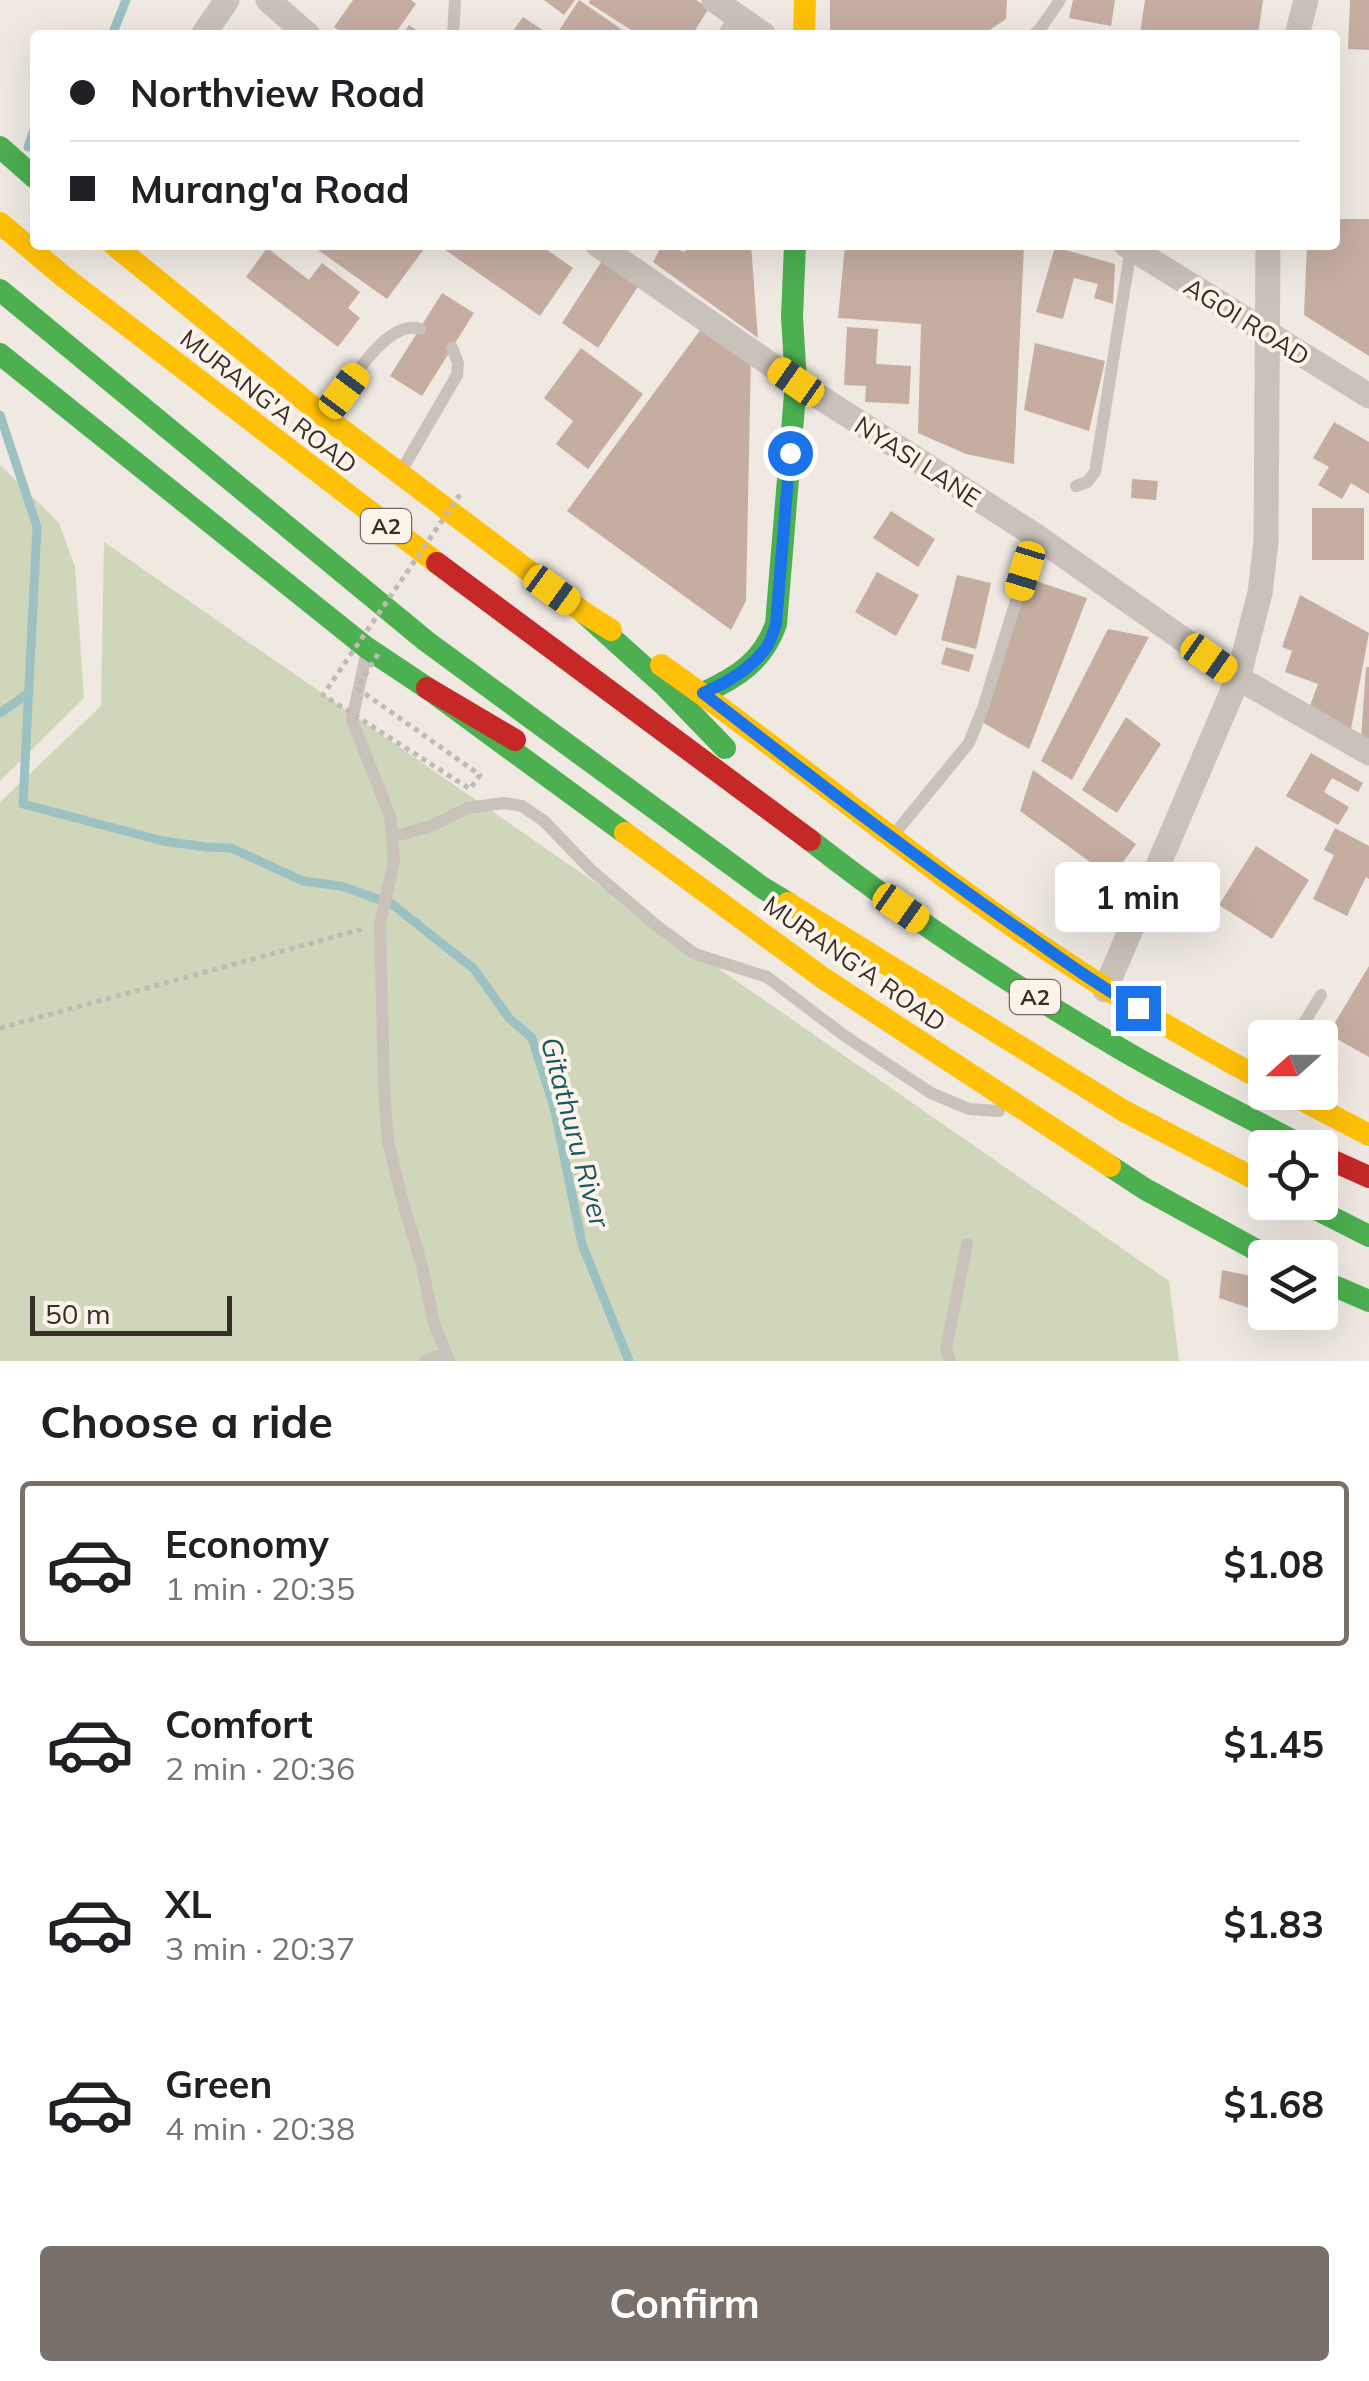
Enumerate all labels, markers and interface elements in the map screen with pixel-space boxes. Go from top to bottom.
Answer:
text: Northview Road [130,69,425,117]
text: Murang'a Road [130,165,410,213]
street label: AGOI ROAD [1179,270,1315,372]
street label: MURANG'A ROAD [174,322,364,480]
car [763,353,829,411]
car [314,358,374,424]
street label: NYASI LANE [849,409,987,513]
route start [768,431,813,476]
road number: A2 [361,509,411,543]
car [1002,538,1048,604]
car [519,560,585,620]
car [1176,629,1242,687]
callout: 1 min [1056,863,1220,933]
text: 1 min [1095,877,1180,917]
car [868,879,934,937]
street label: MURANG'A ROAD [758,888,952,1038]
road number: A2 [1010,980,1060,1014]
route end [1116,986,1161,1031]
north arrow [1248,1020,1338,1110]
map controls [1248,1020,1338,1330]
water label: Gitathuru River [534,1033,619,1233]
button: locate [1248,1130,1338,1220]
button: layers [1248,1240,1338,1330]
scale bar [30,1291,232,1336]
text: 50 m [45,1296,111,1331]
text: Choose a ride [40,1393,333,1449]
icon: car [45,1519,135,1609]
text: Economy [165,1520,329,1568]
text: $1.08 [1223,1540,1324,1588]
text: 1 min · 20:35 [165,1568,355,1608]
icon: car [45,1699,135,1789]
text: Comfort [165,1700,313,1748]
text: $1.45 [1223,1720,1324,1768]
text: 2 min · 20:36 [165,1748,355,1788]
icon: car [45,1879,135,1969]
text: XL [165,1880,212,1928]
text: $1.83 [1223,1900,1324,1948]
text: 3 min · 20:37 [165,1928,355,1968]
icon: car [45,2059,135,2149]
text: Green [165,2060,272,2108]
text: $1.68 [1223,2080,1324,2128]
text: 4 min · 20:38 [165,2108,355,2148]
button: Confirm [40,2246,1329,2361]

